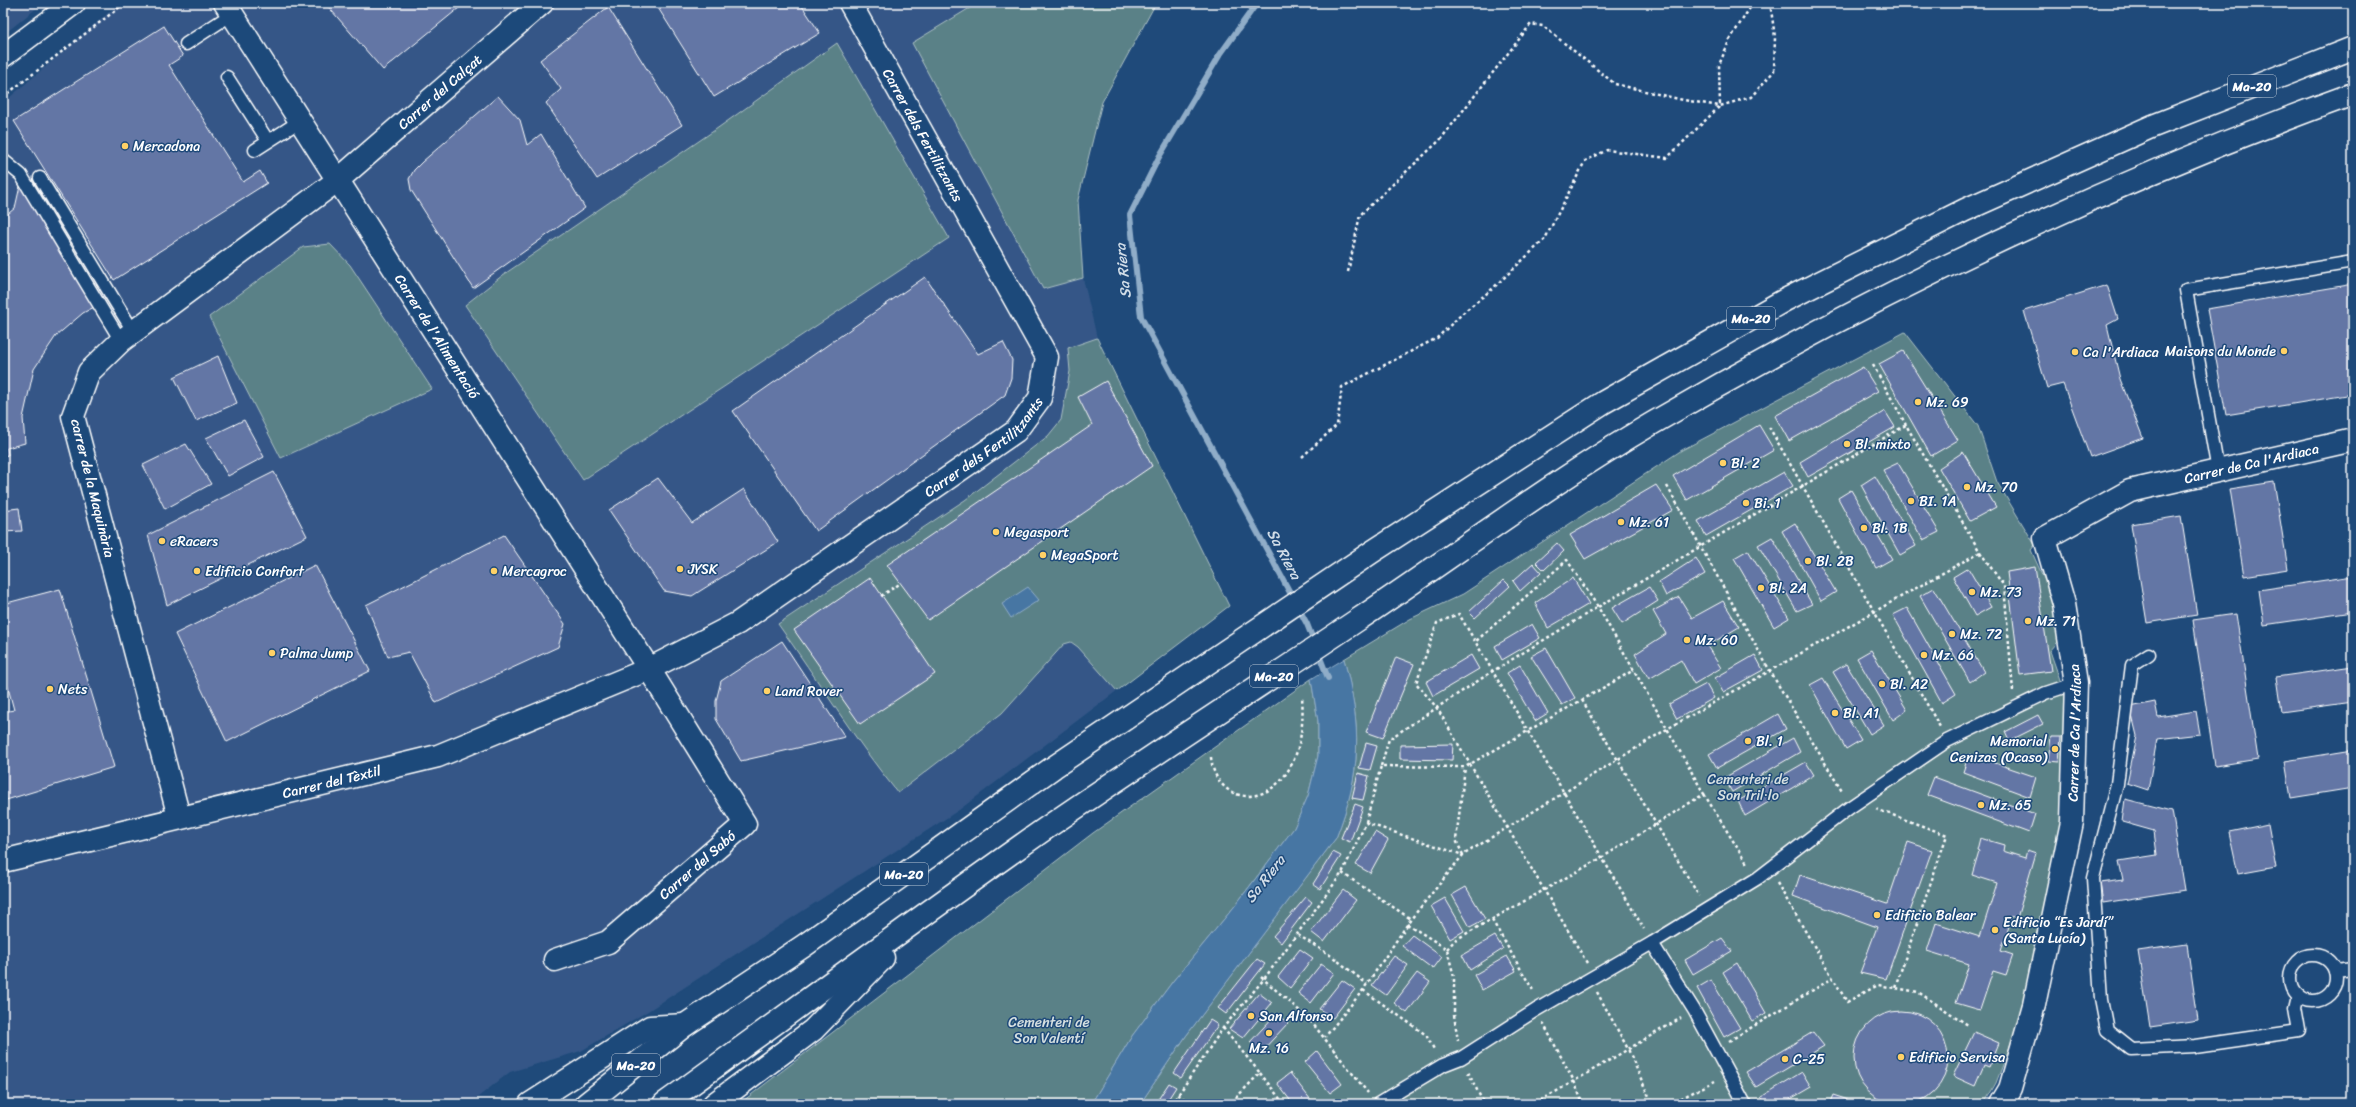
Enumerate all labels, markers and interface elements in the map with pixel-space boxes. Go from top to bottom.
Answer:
street label: Carrer del Calçat [392,48,488,136]
street label: Carrer dels Fertilitzants [875,64,970,207]
road number: Ma-20 [2228,75,2276,97]
place label: Mercadona [133,134,200,159]
marker: Mercadona [120,141,130,151]
water label: Sa Riera [1107,241,1139,300]
street label: Carrer de l'Alimentació [387,269,486,405]
road number: Ma-20 [1727,307,1775,329]
place label: Maisons du Monde [2165,339,2276,364]
place label: Ca l'Ardiaca [2083,340,2159,365]
marker: Maisons du Monde [2279,346,2289,356]
marker: Ca l'Ardiaca [2070,347,2080,357]
place label: Mz. 69 [1926,390,1969,415]
street label: Carrer dels Fertilitzants [919,391,1050,504]
marker: Mz. 69 [1913,397,1923,407]
street label: carrer de la Maquinària [63,416,122,560]
place label: Bl. mixto [1855,432,1911,457]
street label: Carrer de Ca l'Ardiaca [2182,436,2321,491]
marker: Bl. mixto [1842,439,1852,449]
place label: Bl. 2 [1731,451,1760,476]
marker: Bl. 2 [1718,458,1728,468]
place label: Mz. 70 [1975,475,2018,500]
marker: Mz. 70 [1962,482,1972,492]
place label: BI. 1A [1919,489,1956,514]
place label: Bi. 1 [1754,491,1781,516]
marker: BI. 1A [1906,496,1916,506]
marker: Bi. 1 [1741,498,1751,508]
place label: Mz. 61 [1629,510,1669,535]
place label: Bl. 1B [1872,516,1908,541]
marker: Mz. 61 [1616,517,1626,527]
place label: Megasport [1004,520,1069,545]
marker: Bl. 1B [1859,523,1869,533]
water label: Sa Riera [1260,524,1309,586]
marker: Megasport [991,527,1001,537]
place label: eRacers [170,529,218,554]
marker: eRacers [157,536,167,546]
place label: MegaSport [1051,543,1119,568]
place label: Bl. 2B [1816,549,1854,574]
marker: MegaSport [1038,550,1048,560]
marker: Bl. 2B [1803,556,1813,566]
place label: JYSK [687,557,719,582]
place label: Edificio Confort [205,559,305,584]
place label: Mercagroc [502,559,567,584]
marker: JYSK [675,564,685,574]
marker: Edificio Confort [192,566,202,576]
marker: Mercagroc [489,566,499,576]
place label: Bl. 2A [1769,576,1807,601]
place label: Mz. 73 [1980,580,2022,605]
marker: Bl. 2A [1756,583,1766,593]
marker: Mz. 73 [1967,587,1977,597]
place label: Mz. 71 [2036,609,2076,634]
marker: Mz. 71 [2023,616,2033,626]
place label: Mz. 72 [1960,622,2002,647]
place label: Mz. 60 [1695,628,1738,653]
marker: Mz. 72 [1947,629,1957,639]
marker: Mz. 60 [1682,635,1692,645]
place label: Palma Jump [280,641,354,666]
place label: Mz. 66 [1932,643,1974,668]
marker: Palma Jump [267,648,277,658]
marker: Mz. 66 [1919,650,1929,660]
street label: Carrer de Ca l'Ardiaca [2061,662,2089,802]
road number: Ma-20 [1250,665,1298,687]
place label: Bl. A2 [1890,672,1928,697]
place label: Nets [58,677,88,702]
place label: Land Rover [775,679,843,704]
marker: Bl. A2 [1877,679,1887,689]
marker: Nets [45,684,55,694]
marker: Land Rover [762,686,772,696]
place label: Bl. A1 [1843,701,1879,726]
marker: Bl. A1 [1830,708,1840,718]
place label: Bl. 1 [1756,729,1783,754]
place label: Memorial Cenizas (Ocaso) [1950,729,2048,770]
marker: Bl. 1 [1743,736,1753,746]
marker: Memorial Cenizas (Ocaso) [2050,744,2060,754]
street label: Carrer del Tèxtil [280,758,384,806]
park label: Cementeri de Son Tril·lo [1707,767,1789,808]
place label: Mz. 65 [1989,793,2032,818]
marker: Mz. 65 [1976,800,1986,810]
street label: Carrer del Sabó [653,824,742,906]
water label: Sa Riera [1238,848,1293,909]
road number: Ma-20 [880,863,928,885]
place label: Edificio Balear [1885,903,1977,928]
marker: Edificio Balear [1872,910,1882,920]
place label: Edificio “Es Jardí” (Santa Lucía) [2003,910,2114,951]
marker: Edificio “Es Jardí” (Santa Lucía) [1990,925,2000,935]
place label: San Alfonso [1259,1004,1333,1029]
park label: Cementeri de Son Valentí [1008,1010,1090,1051]
marker: San Alfonso [1246,1011,1256,1021]
marker: Mz. 16 [1264,1028,1274,1038]
place label: Mz. 16 [1249,1036,1289,1061]
place label: Edificio Servisa [1909,1045,2005,1070]
place label: C-25 [1793,1047,1825,1072]
marker: Edificio Servisa [1896,1052,1906,1062]
road number: Ma-20 [612,1054,660,1076]
marker: C-25 [1780,1054,1790,1064]

